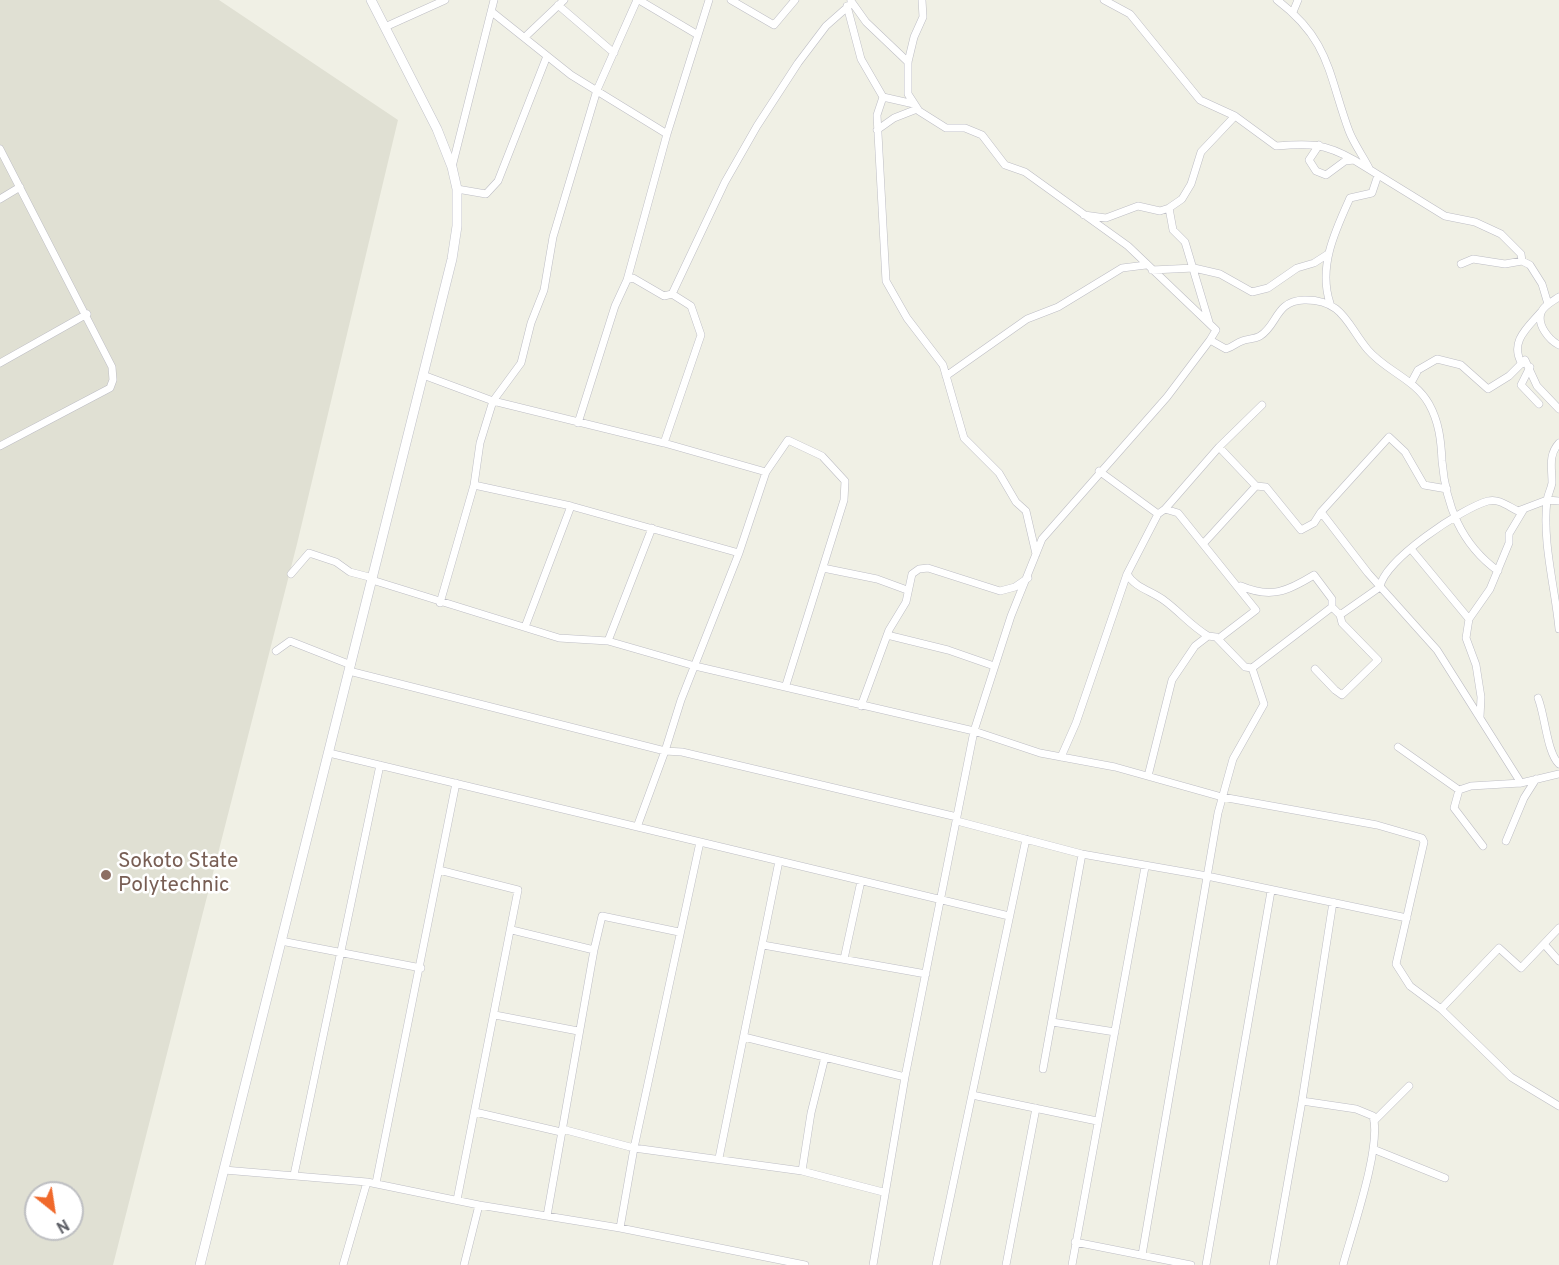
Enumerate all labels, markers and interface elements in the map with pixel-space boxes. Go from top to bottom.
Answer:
place label: Sokoto State Polytechnic [118,850,238,900]
marker: Sokoto State Polytechnic [99,868,113,882]
north arrow [24,1181,84,1241]
text: N [52,1213,72,1236]

